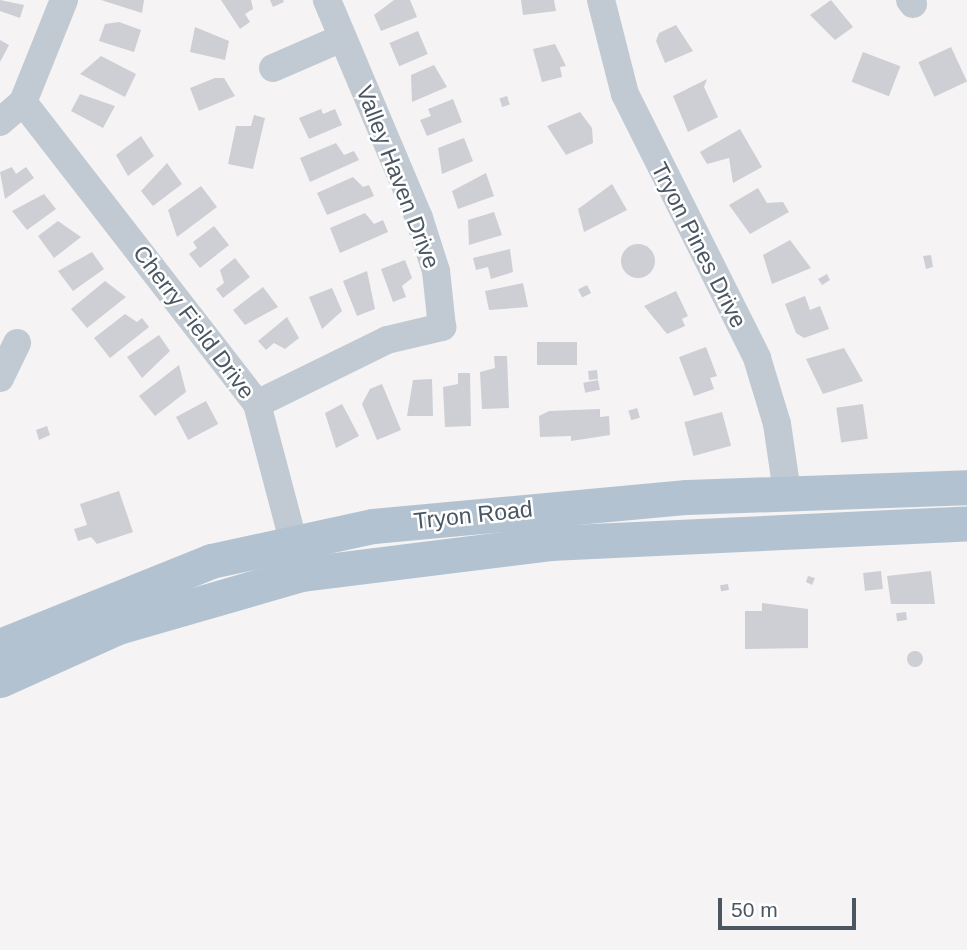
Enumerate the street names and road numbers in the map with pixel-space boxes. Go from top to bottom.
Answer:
street label: Valley Haven Drive [350,82,446,272]
street label: Tryon Pines Drive [645,158,753,332]
street label: Cherry Field Drive [127,240,261,404]
street label: Tryon Road [412,495,534,535]

